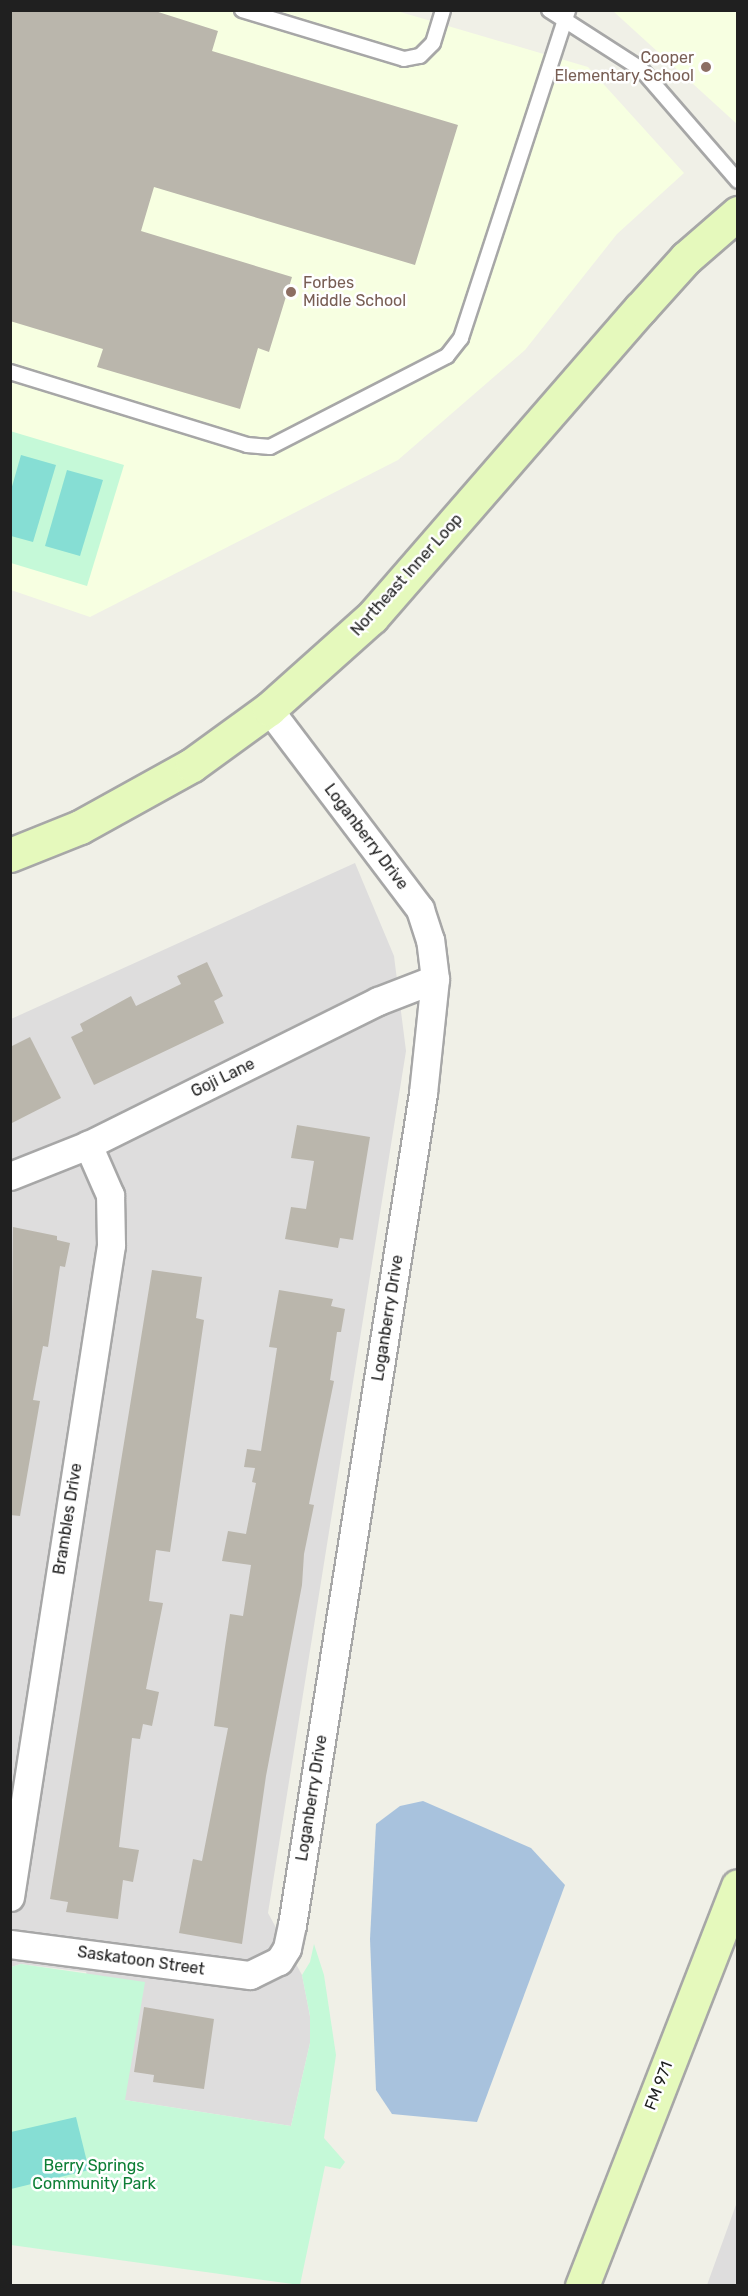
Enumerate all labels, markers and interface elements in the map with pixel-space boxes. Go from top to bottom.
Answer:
place label: Cooper Elementary School [554,48,694,86]
marker: Cooper Elementary School [699,60,713,74]
place label: Forbes Middle School [303,273,406,311]
marker: Forbes Middle School [284,285,298,299]
street label: Northeast Inner Loop [347,510,467,640]
street label: Loganberry Drive [320,780,412,894]
street label: Goji Lane [188,1054,258,1102]
street label: Loganberry Drive [369,1253,407,1383]
street label: Brambles Drive [50,1462,86,1576]
street label: Loganberry Drive [293,1733,331,1863]
street label: Saskatoon Street [76,1943,206,1979]
street label: FM 971 [641,2059,677,2113]
park label: Berry Springs Community Park [32,2156,156,2194]

